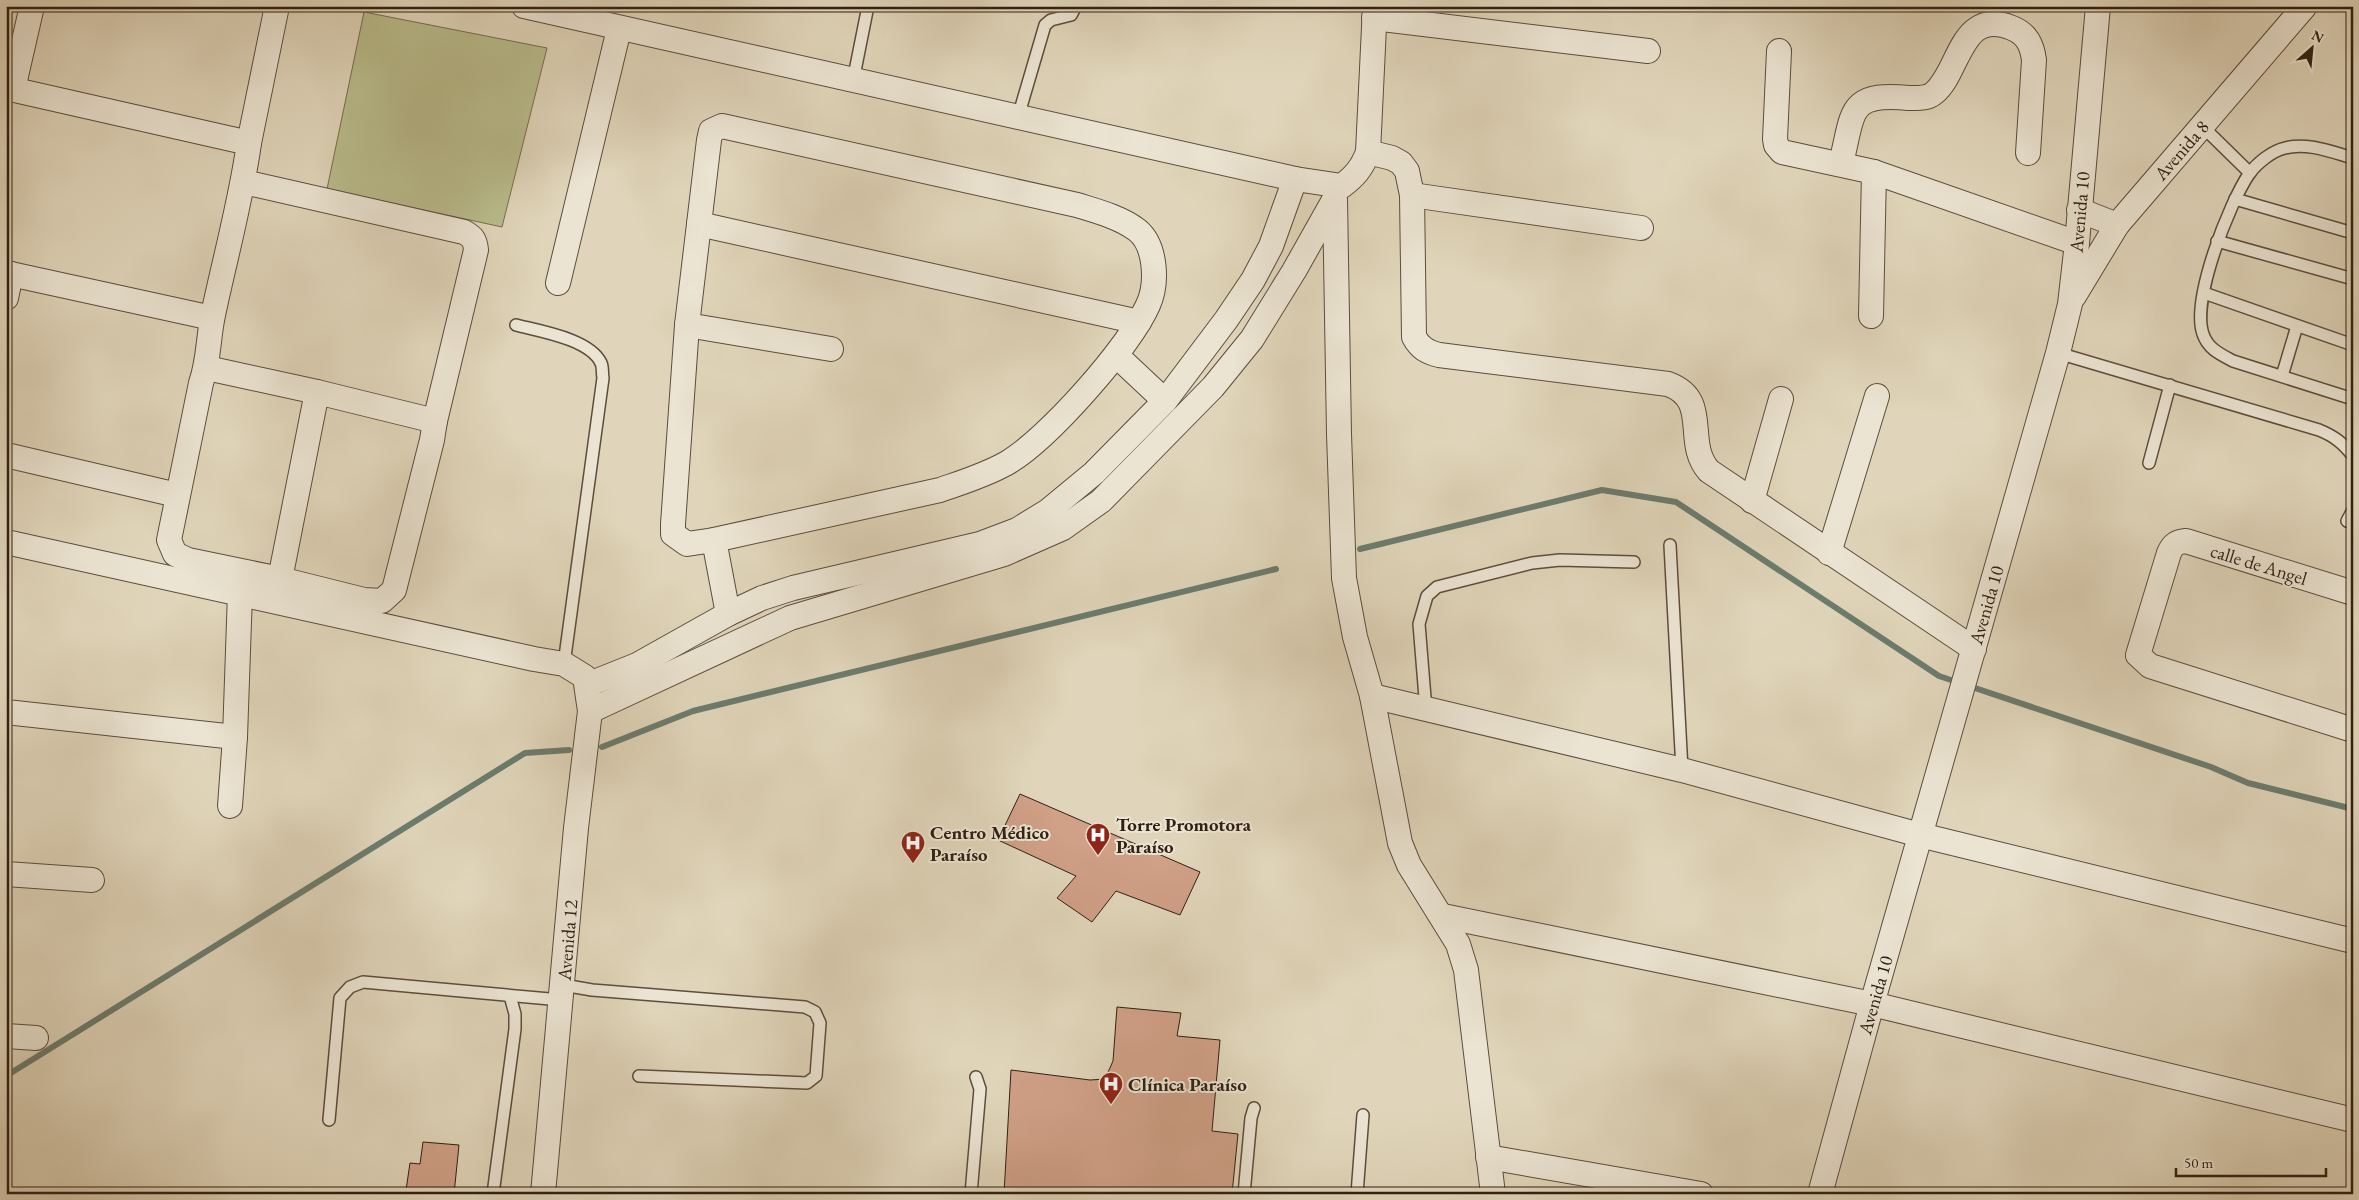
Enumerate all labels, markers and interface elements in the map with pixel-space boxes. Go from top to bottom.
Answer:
north arrow [2286,22,2336,72]
text: N [2309,26,2328,47]
street label: Avenida 8 [2148,115,2214,186]
street label: Avenida 10 [2063,171,2095,254]
street label: calle de Angel [2208,538,2311,591]
street label: Avenida 10 [1963,563,2010,648]
place label: Torre Promotora Paraíso [1116,812,1252,859]
place label: Centro Médico Paraíso [930,820,1049,867]
hospital icon: Torre Promotora Paraíso [1085,822,1111,856]
hospital icon: Centro Médico Paraíso [900,830,926,864]
street label: Avenida 12 [551,899,583,982]
street label: Avenida 10 [1852,953,1899,1038]
hospital icon: Clínica Paraíso [1098,1071,1124,1105]
place label: Clínica Paraíso [1128,1072,1247,1097]
scale bar [2176,1145,2326,1177]
text: 50 m [2184,1153,2213,1172]

